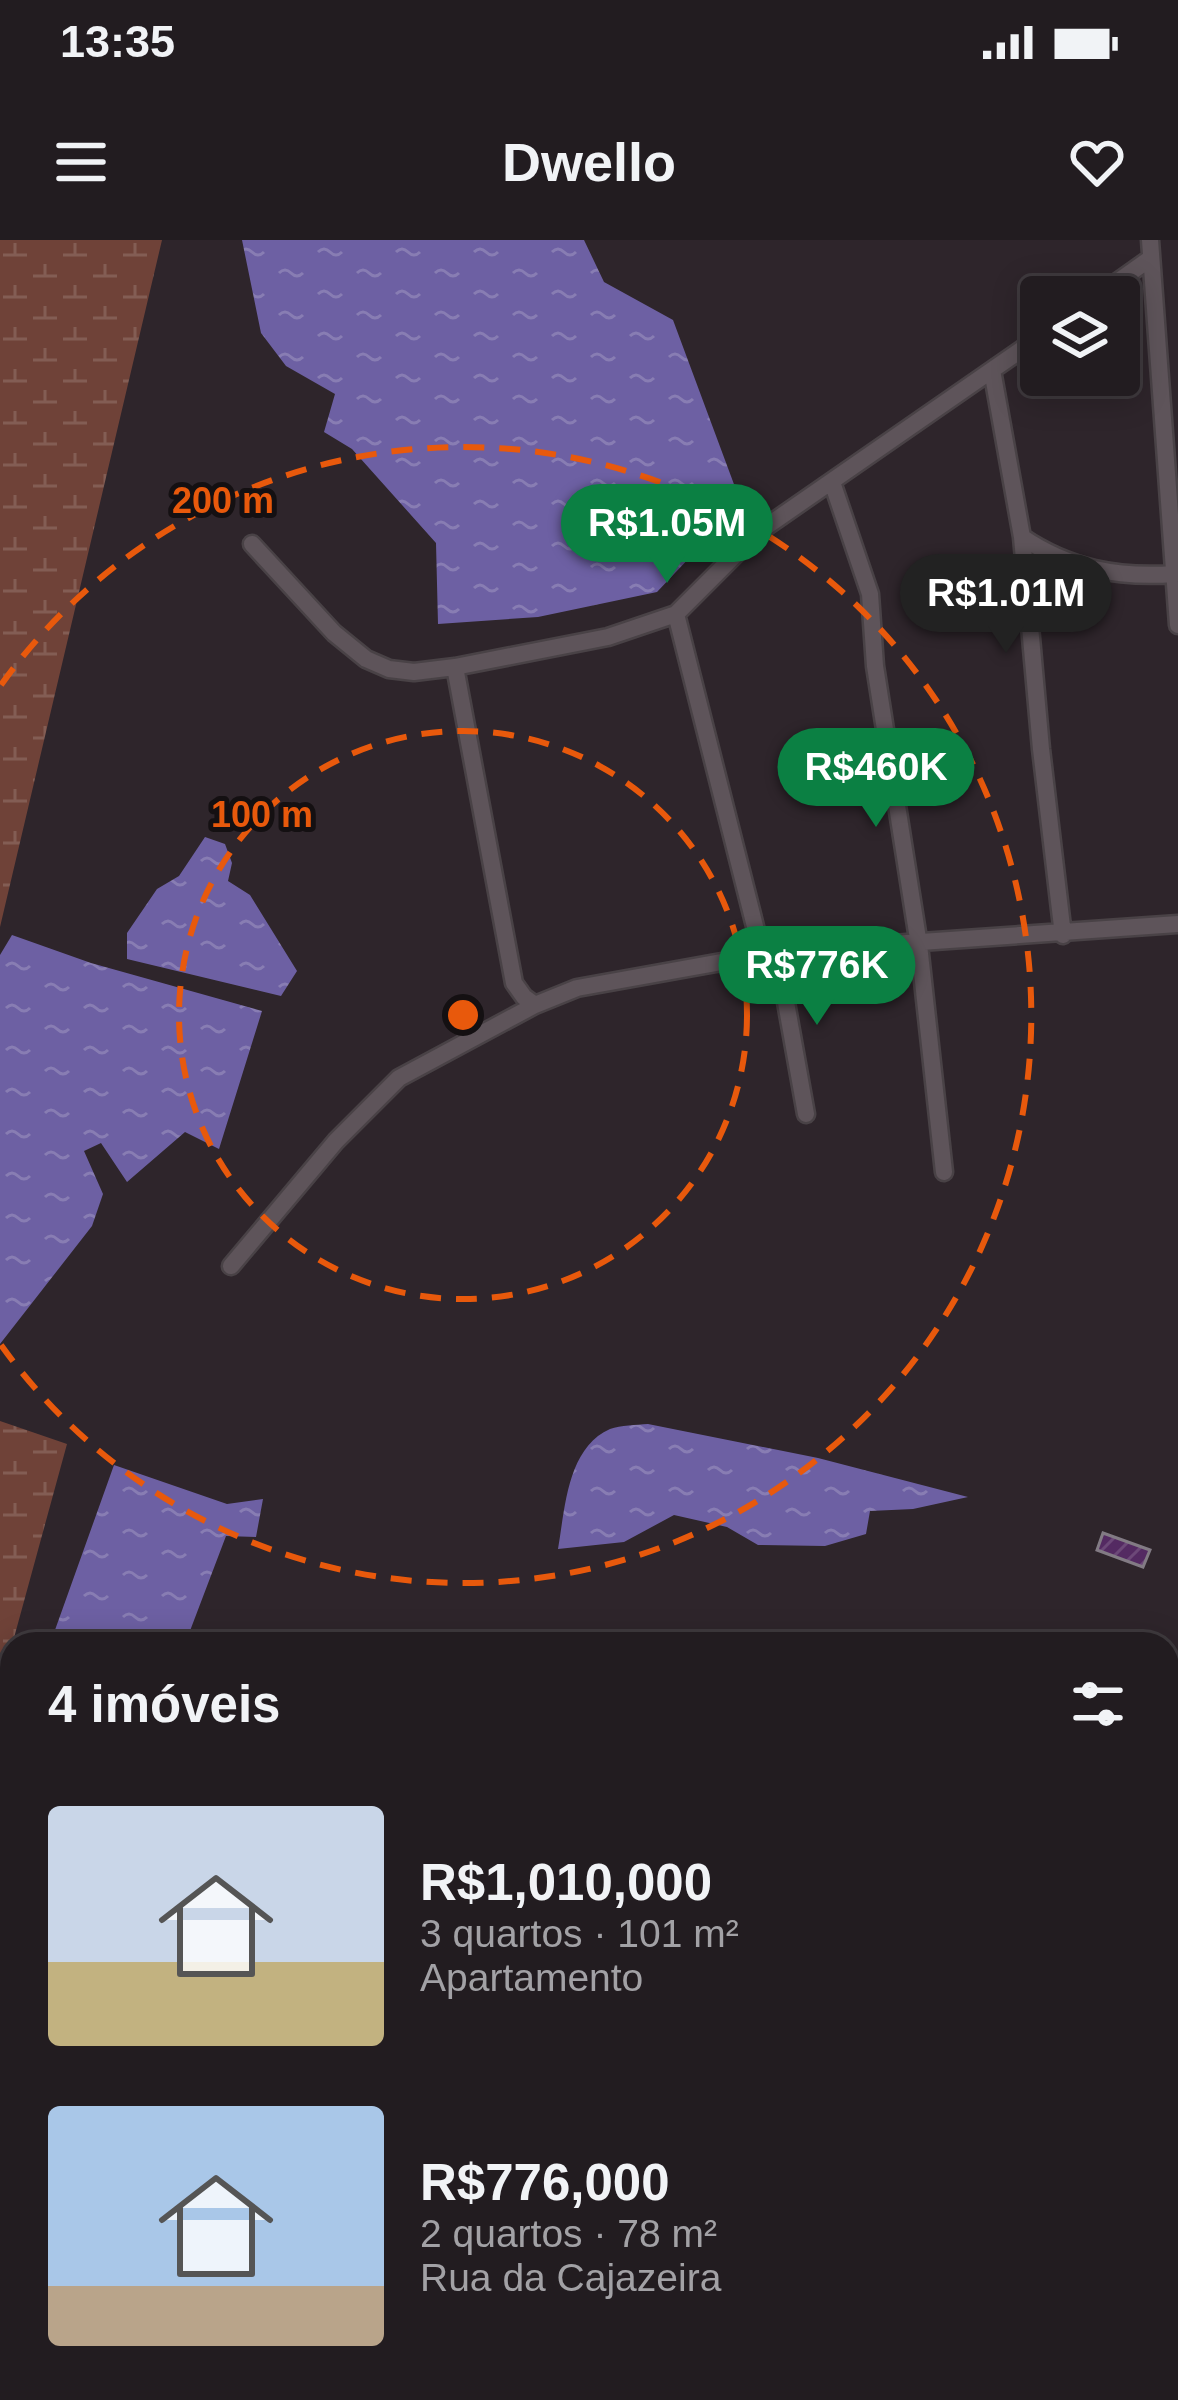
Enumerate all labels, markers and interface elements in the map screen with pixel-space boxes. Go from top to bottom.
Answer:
text: 13:35 [60,16,175,67]
icon: menu [48,129,114,195]
icon: heart [1064,129,1130,195]
text: Dwello [502,132,676,192]
map controls [1020,276,1140,396]
button: layers [1020,276,1140,396]
text: 200 m [172,480,274,521]
pin: R$1.05M [556,484,778,586]
text: R$1.05M [588,501,746,544]
pin: R$1.01M [895,554,1117,656]
text: R$1.01M [927,571,1085,614]
pin: R$460K [778,728,974,830]
text: R$460K [804,745,948,788]
text: 100 m [211,794,313,835]
pin: R$776K [719,926,915,1028]
text: R$776K [745,943,889,986]
centre of rings [442,994,484,1036]
icon: filters [1065,1671,1131,1737]
text: 4 imóveis [48,1676,280,1733]
icon: home [144,1854,288,1998]
text: R$1,010,000 [420,1854,712,1911]
text: 3 quartos · 101 m² [420,1912,739,1955]
text: Apartamento [420,1956,643,1999]
icon: home [144,2154,288,2298]
text: R$776,000 [420,2154,670,2211]
text: 2 quartos · 78 m² [420,2212,717,2255]
text: Rua da Cajazeira [420,2256,721,2299]

